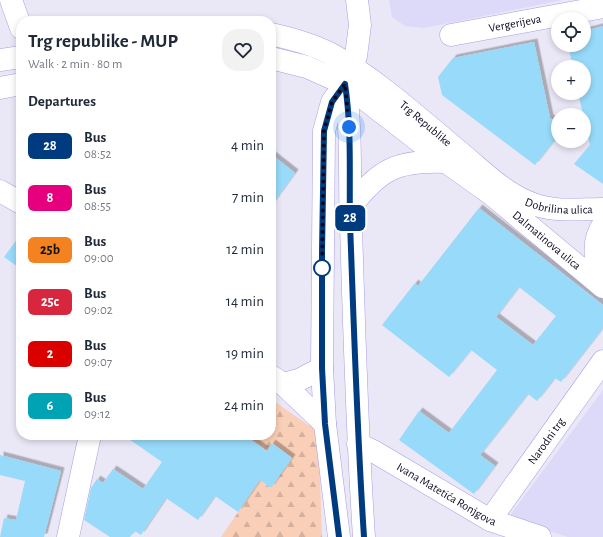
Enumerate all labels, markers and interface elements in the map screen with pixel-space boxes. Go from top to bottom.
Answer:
street label: Vergerijeva [488,12,543,34]
map controls [551,12,591,148]
button: locate [551,12,591,52]
button: heart [222,29,264,71]
text: Trg republike - MUP [28,32,178,51]
text: Walk · 2 min · 80 m [28,58,122,71]
button: + [551,60,591,100]
text: Departures [28,94,96,109]
street label: Trg Republike [397,98,454,149]
button: − [551,108,591,148]
your location [339,117,359,137]
text: Bus [84,130,106,145]
text: 4 min [231,138,264,153]
text: 28 [43,139,57,153]
text: 08:52 [84,148,111,161]
text: Bus [84,182,106,197]
text: 7 min [232,190,264,205]
text: 8 [47,191,53,205]
street label: Dobrilina ulica [523,196,593,216]
text: 08:55 [84,200,111,213]
line badge: 28 [332,205,368,231]
street label: Dalmatinova ulica [510,209,583,272]
text: 28 [343,211,357,225]
text: Bus [84,234,106,249]
text: 12 min [226,242,264,257]
text: 25b [40,243,60,257]
text: 09:00 [84,252,114,265]
unlabelled marker [313,259,331,277]
text: Bus [84,286,106,301]
text: 14 min [226,294,264,309]
text: 25c [41,295,59,309]
text: 09:02 [84,304,113,317]
text: Bus [84,338,106,353]
text: 19 min [226,346,264,361]
text: 2 [47,347,53,361]
text: 09:07 [84,356,112,369]
text: Bus [84,390,106,405]
text: 24 min [224,398,264,413]
text: 6 [47,399,53,413]
text: 09:12 [84,408,110,421]
street label: Narodni trg [526,415,567,466]
street label: Ivana Matetića Ronjgova [395,460,498,528]

